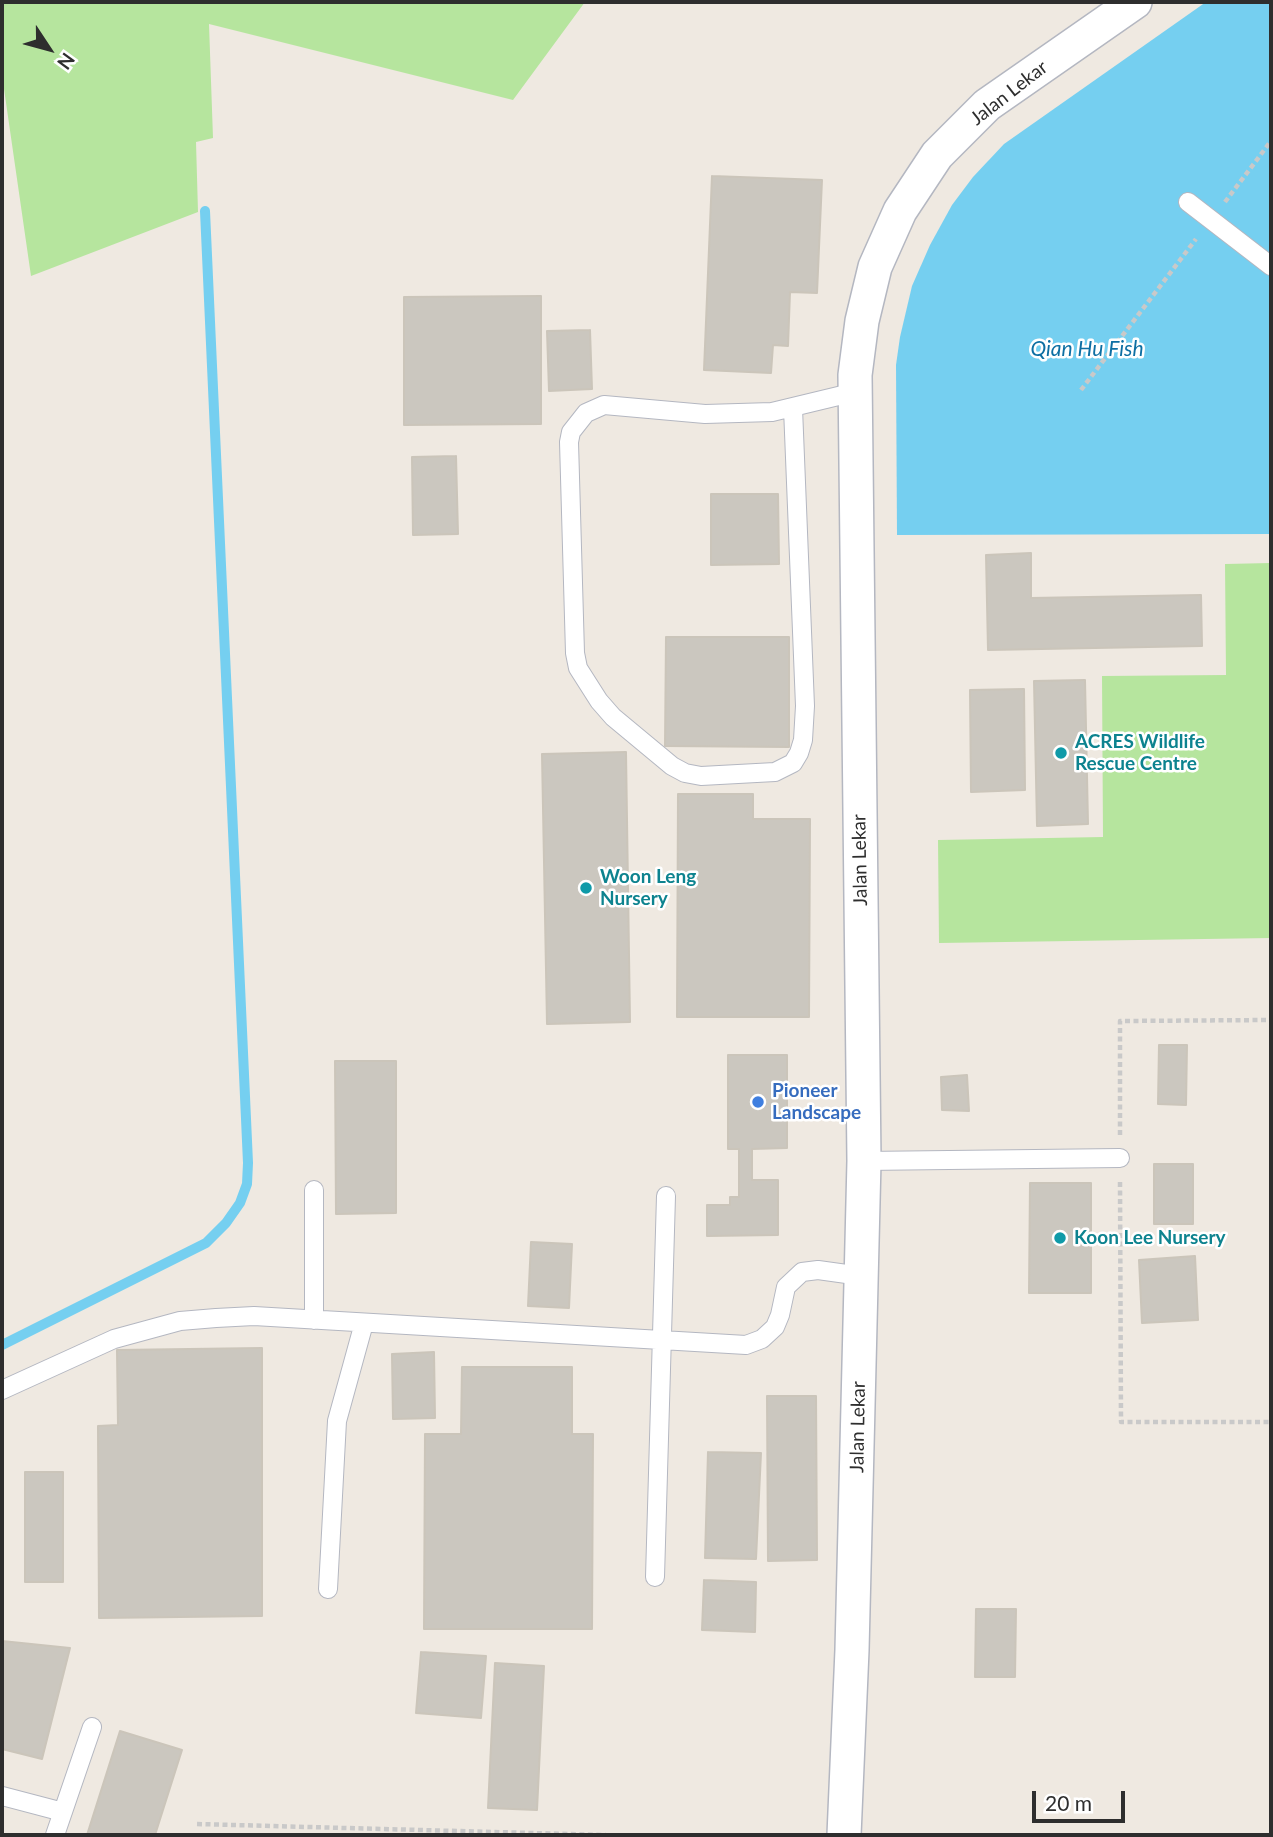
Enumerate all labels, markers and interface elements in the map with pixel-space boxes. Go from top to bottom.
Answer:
north arrow [14,14,84,84]
text: N [53,49,80,74]
street label: Jalan Lekar [966,56,1052,130]
water label: Qian Hu Fish [1030,336,1144,362]
place label: ACRES Wildlife Rescue Centre [1075,731,1205,775]
marker: ACRES Wildlife Rescue Centre [1053,745,1069,761]
street label: Jalan Lekar [848,814,872,906]
place label: Woon Leng Nursery [600,866,696,910]
marker: Woon Leng Nursery [578,880,594,896]
place label: Pioneer Landscape [772,1080,861,1124]
marker: Pioneer Landscape [750,1094,766,1110]
place label: Koon Lee Nursery [1074,1227,1226,1249]
marker: Koon Lee Nursery [1052,1230,1068,1246]
street label: Jalan Lekar [846,1381,870,1473]
scale bar [1035,1778,1128,1822]
text: 20 m [1045,1790,1092,1815]

